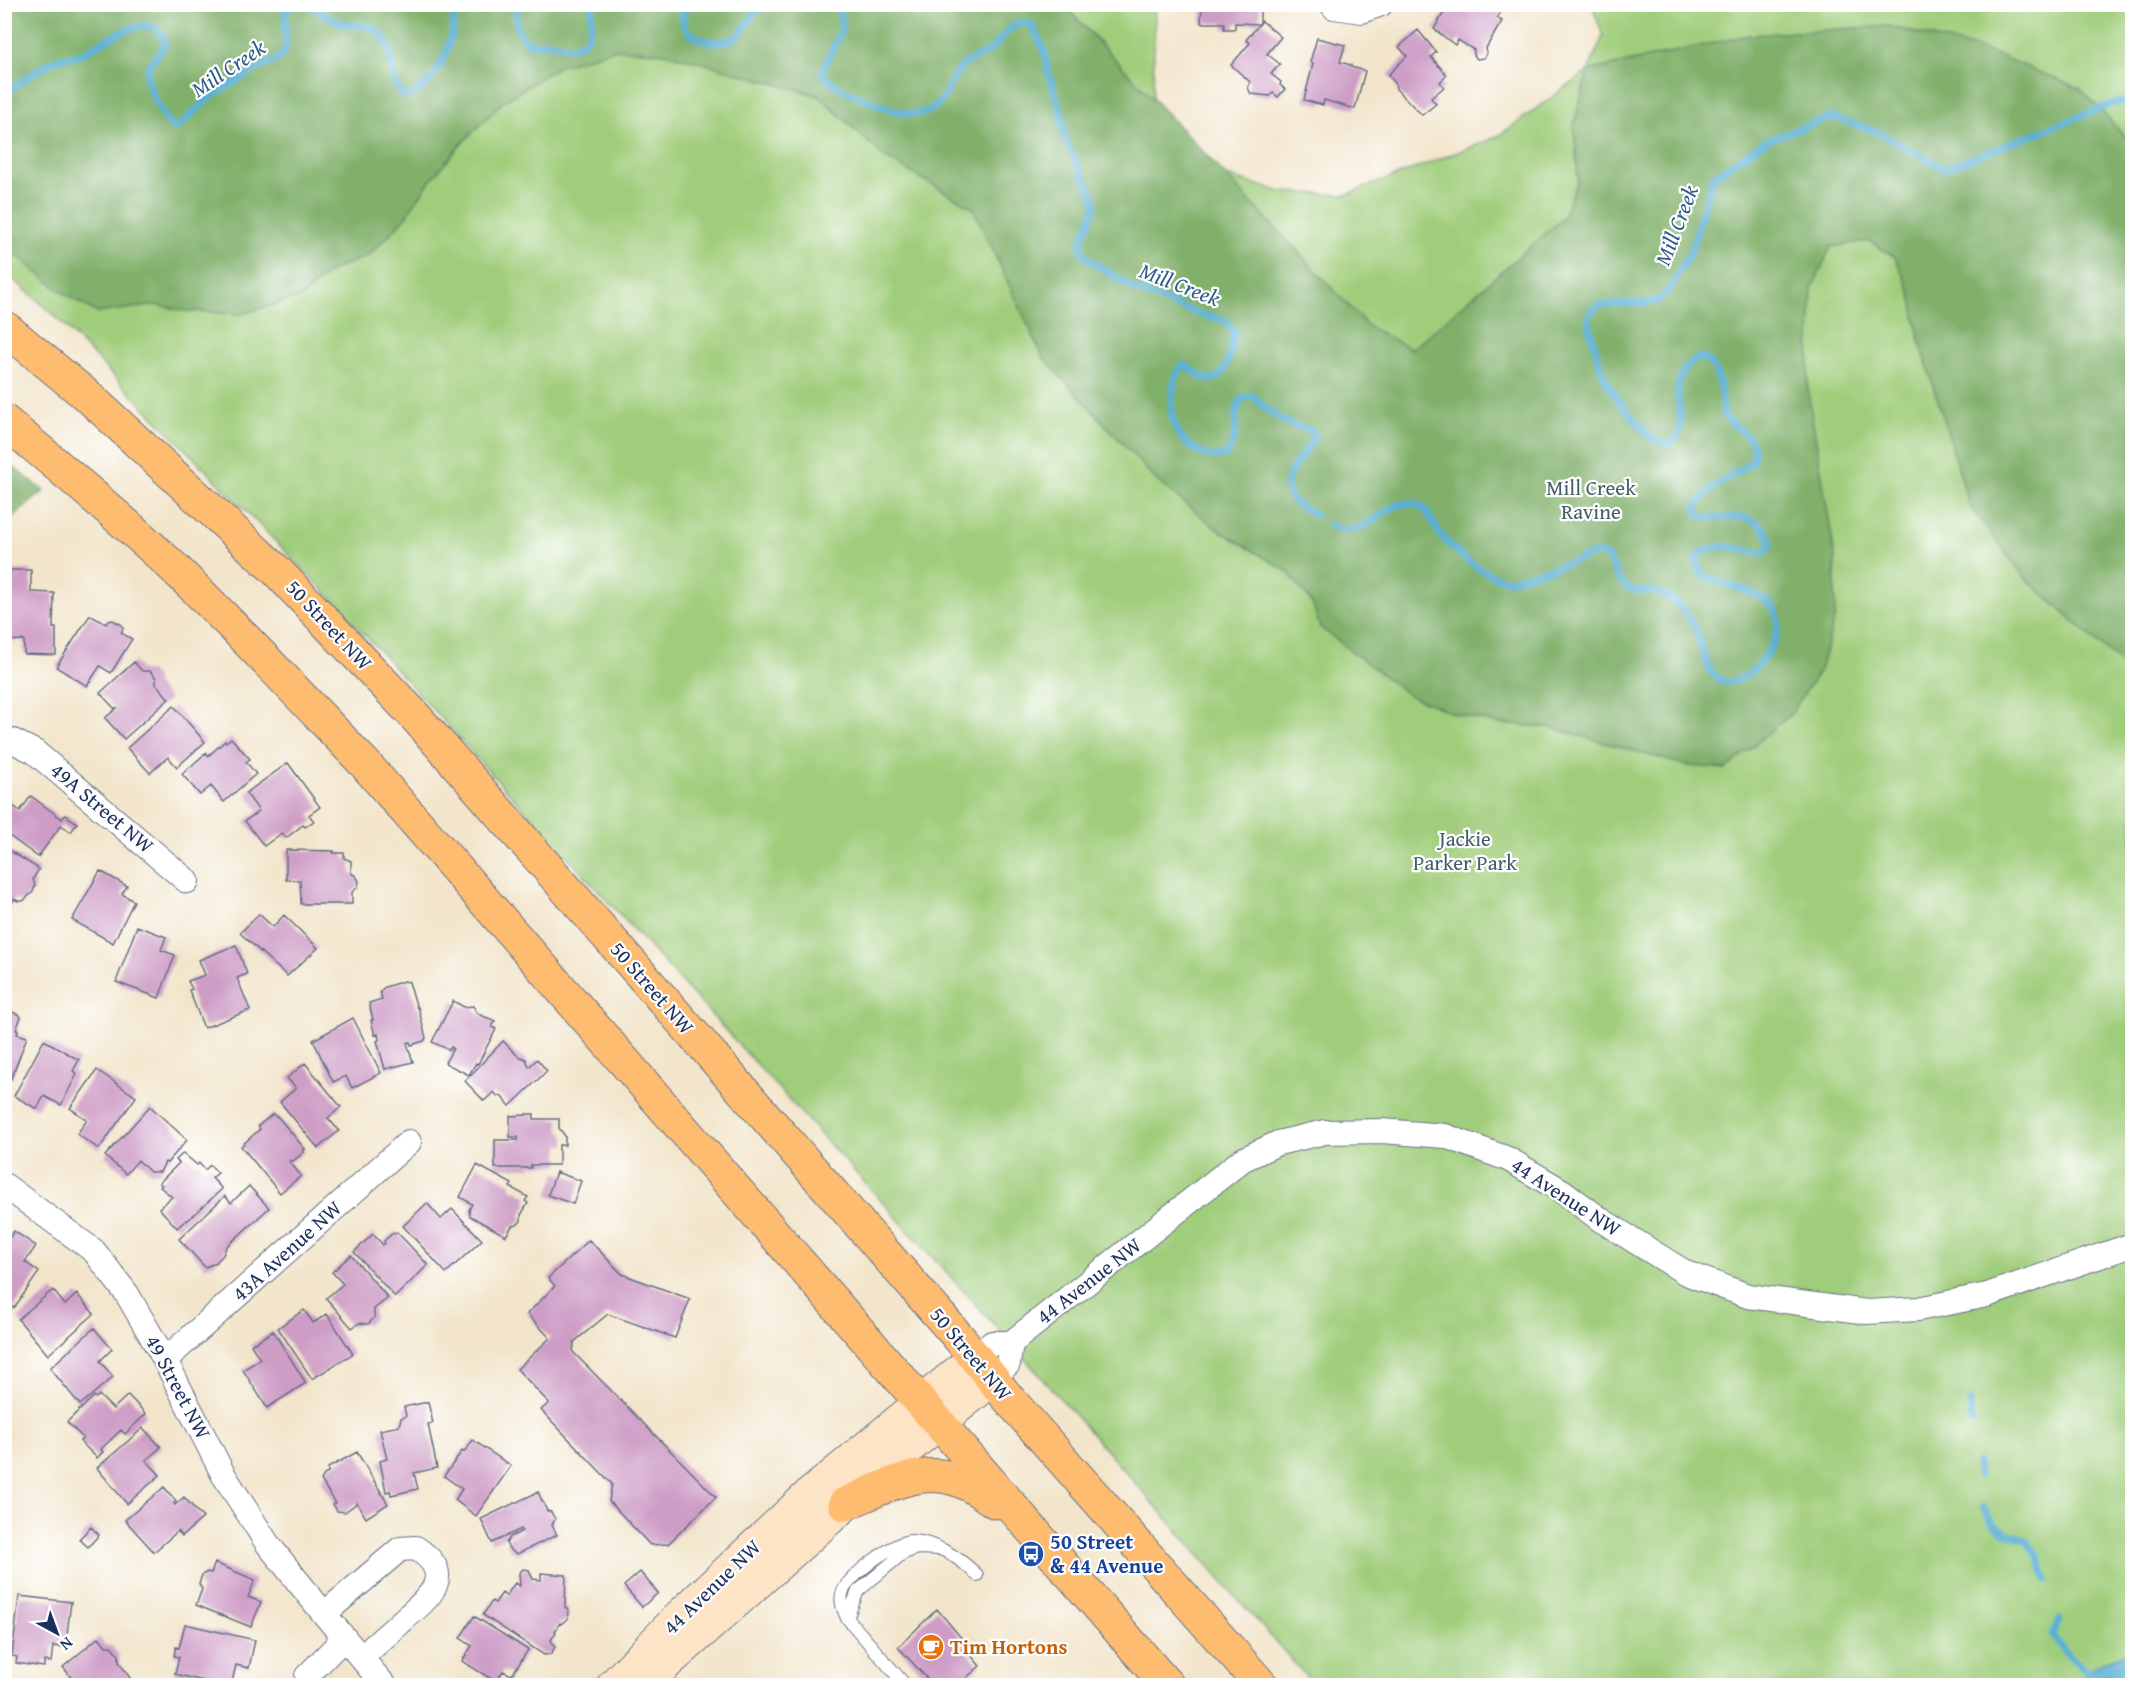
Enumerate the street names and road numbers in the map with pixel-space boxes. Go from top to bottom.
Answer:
street label: 50 Street NW [279,572,380,677]
street label: 49A Street NW [44,755,161,860]
street label: 50 Street NW [603,934,702,1041]
street label: 44 Avenue NW [1505,1149,1627,1244]
street label: 43A Avenue NW [225,1193,349,1308]
street label: 44 Avenue NW [1030,1230,1148,1331]
street label: 50 Street NW [923,1300,1020,1407]
street label: 49 Street NW [138,1329,219,1445]
street label: 44 Avenue NW [656,1532,768,1641]

